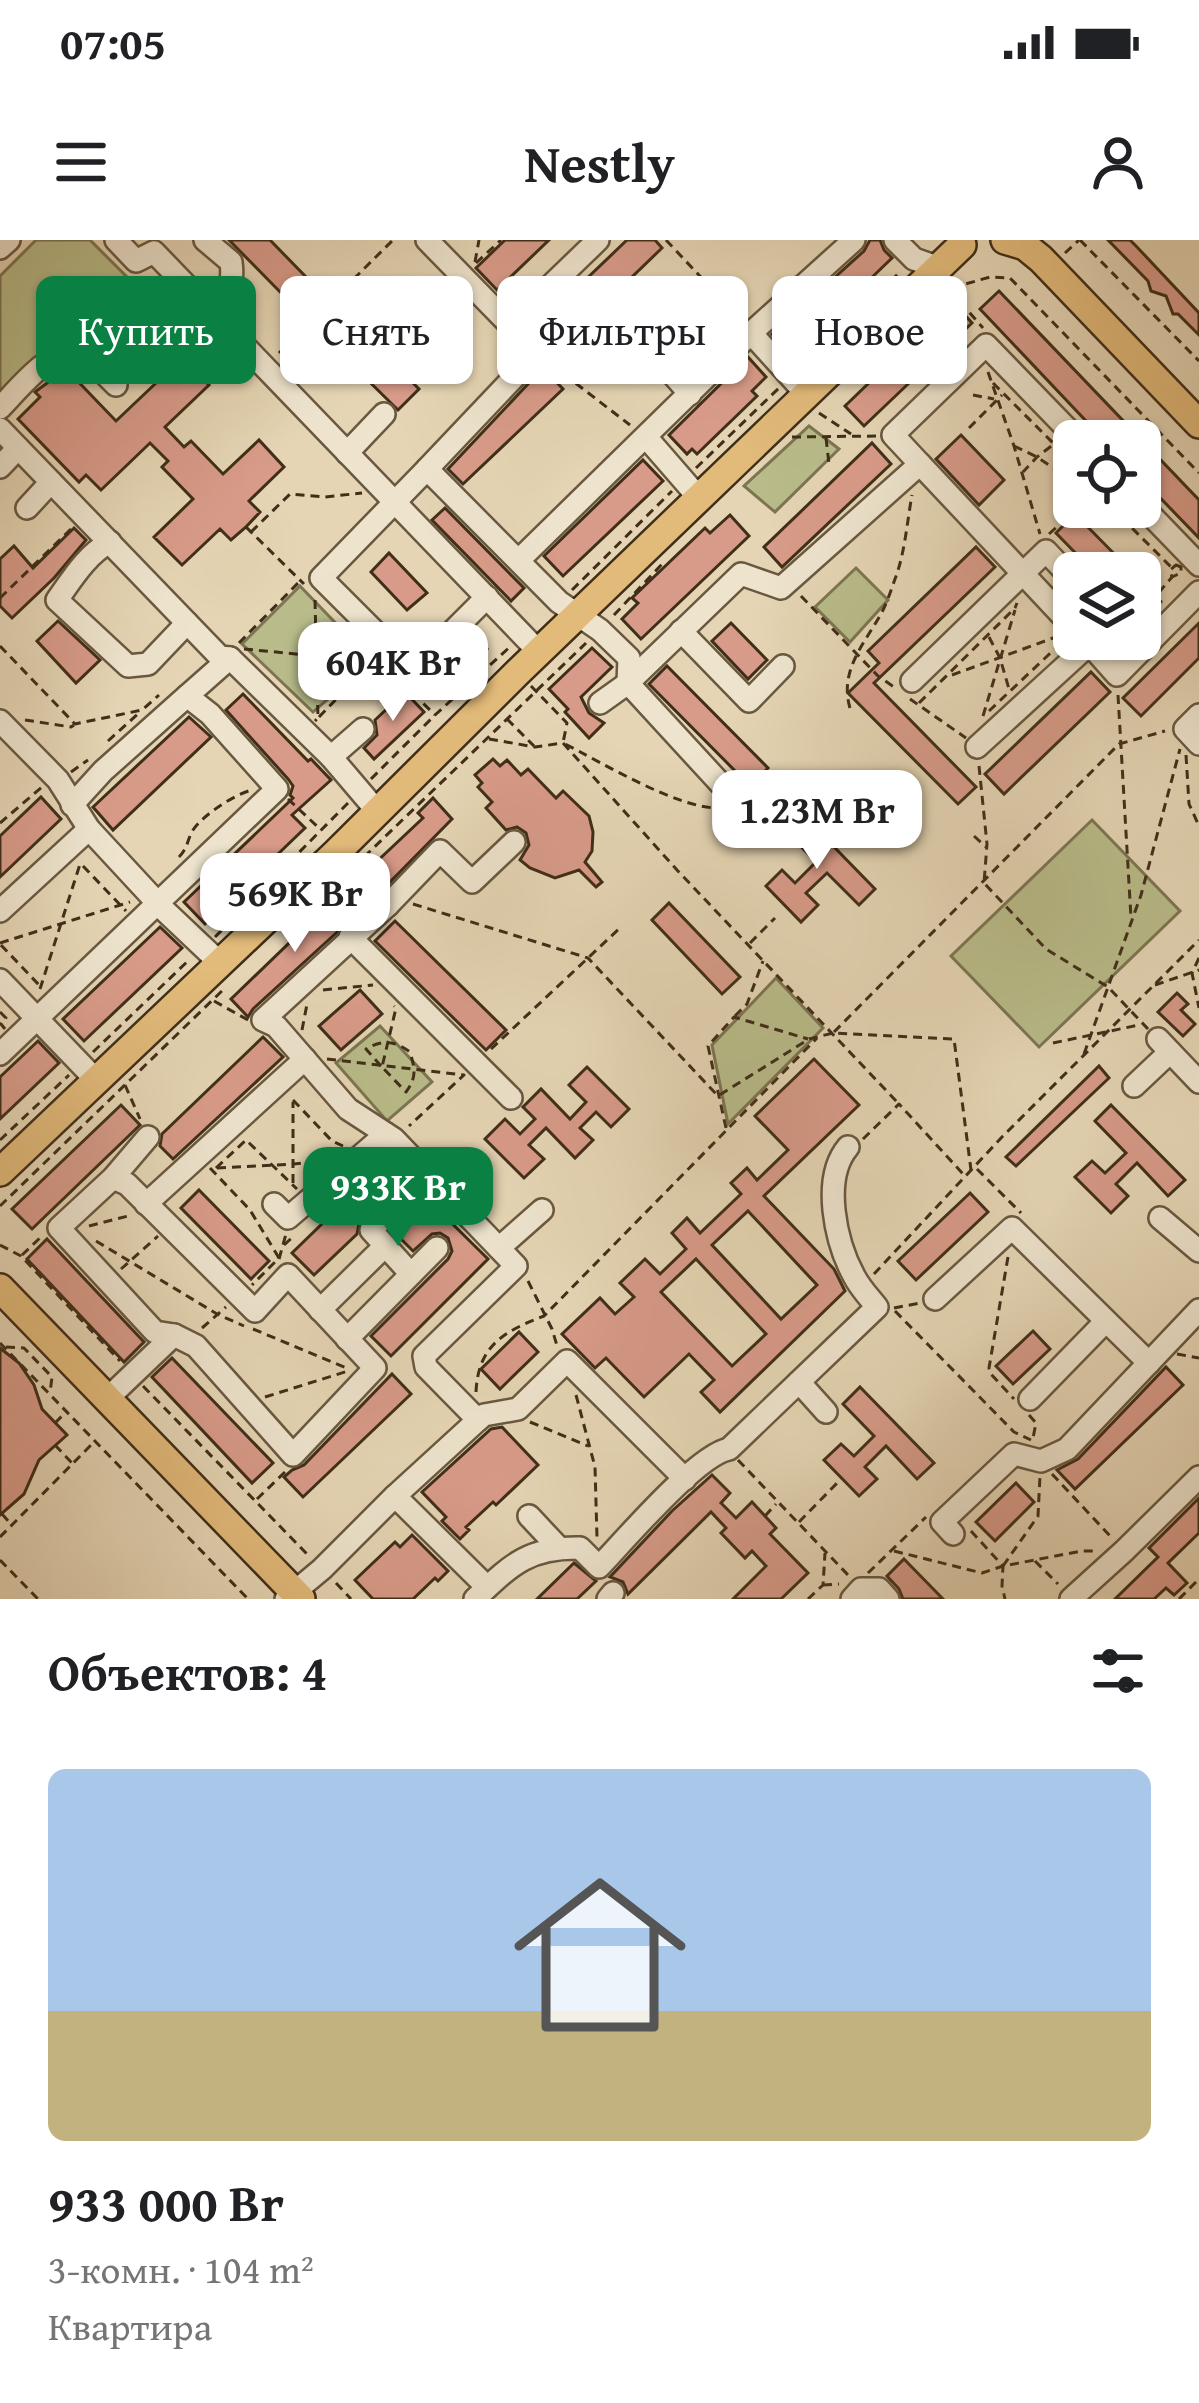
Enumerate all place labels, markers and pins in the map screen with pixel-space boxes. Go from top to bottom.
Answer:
pin: 604K Br [282,622,504,724]
pin: 1.23M Br [693,770,941,872]
pin: 569K Br [184,853,406,955]
pin: 933K Br [287,1147,509,1249]

